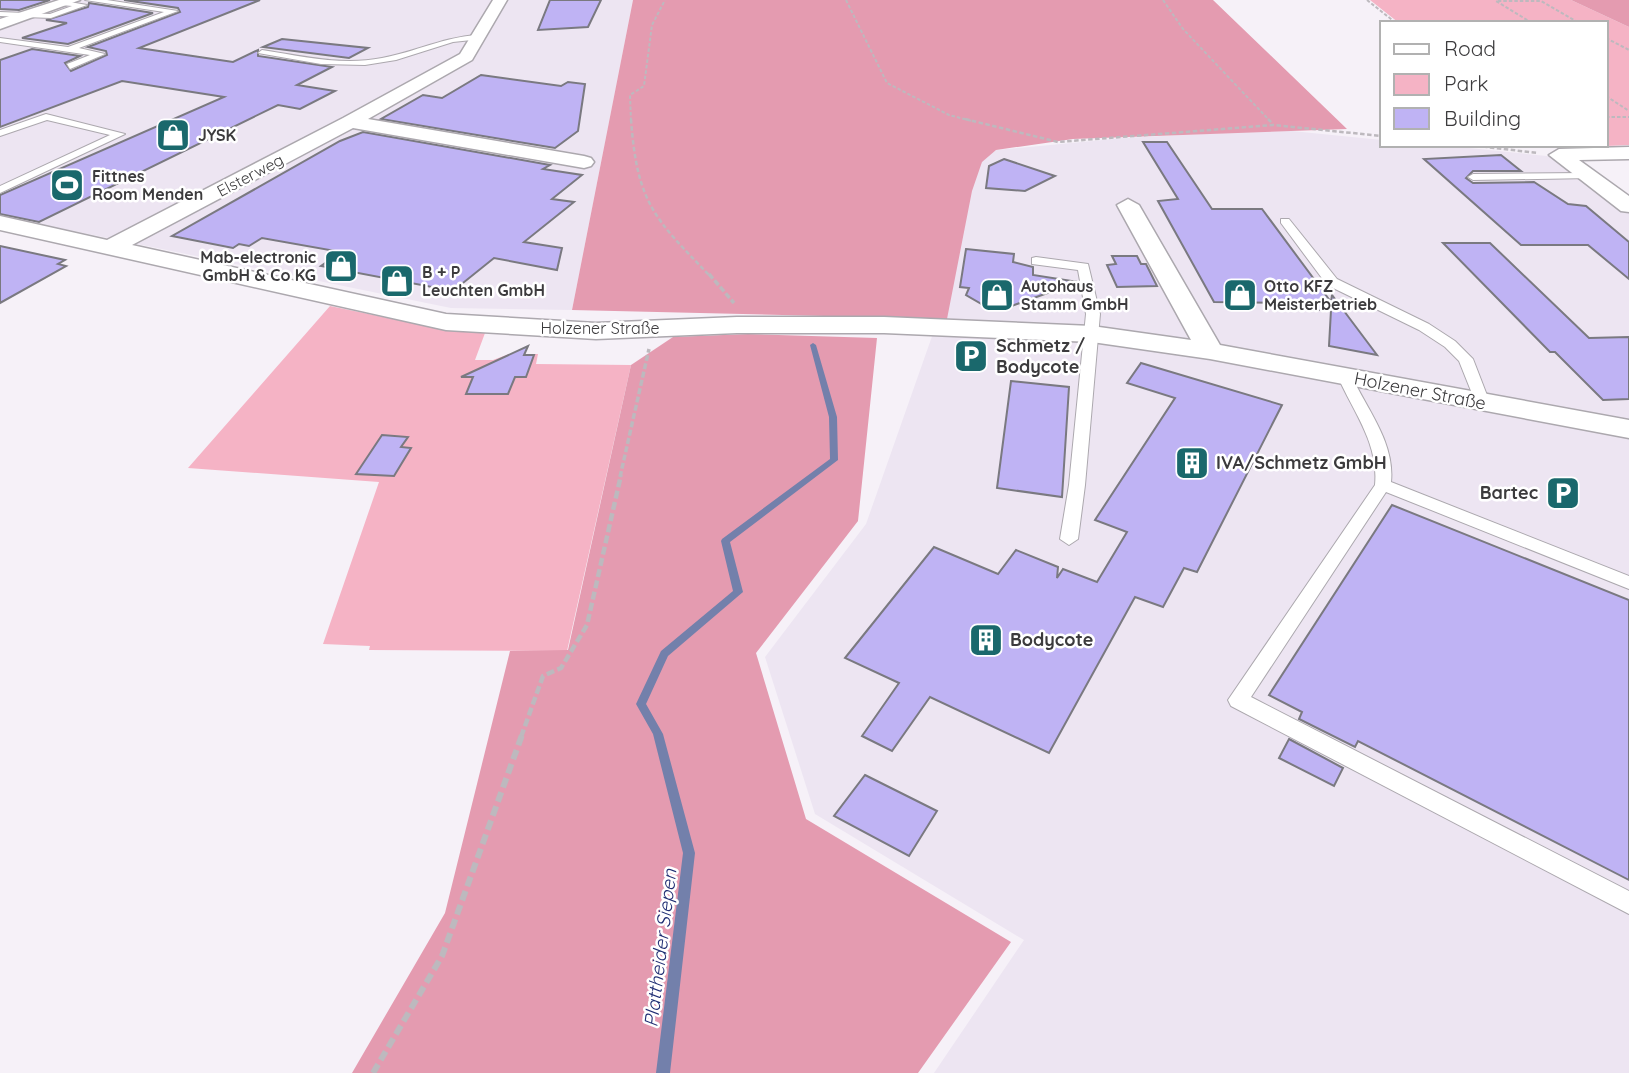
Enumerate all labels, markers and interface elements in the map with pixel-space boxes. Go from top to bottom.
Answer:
legend [1380,21,1608,147]
text: Road [1444,35,1496,61]
text: Park [1444,70,1488,96]
text: Building [1444,105,1521,131]
shop icon: JYSK [154,116,192,154]
place label: JYSK [198,125,236,145]
street label: Elsterweg [213,149,287,201]
sports icon: Fittnes Room Menden [48,166,86,204]
place label: Fittnes Room Menden [92,166,203,204]
place label: Mab-electronic GmbH & Co KG [200,247,316,285]
shop icon: Mab-electronic GmbH & Co KG [322,247,360,285]
shop icon: B + P Leuchten GmbH [378,262,416,300]
place label: B + P Leuchten GmbH [422,262,545,300]
shop icon: Autohaus Stamm GmbH [978,276,1016,314]
place label: Autohaus Stamm GmbH [1021,276,1129,314]
shop icon: Otto KFZ Meisterbetrieb [1221,276,1259,314]
place label: Otto KFZ Meisterbetrieb [1264,276,1377,314]
street label: Holzener Straße [540,318,660,338]
place label: Schmetz / Bodycote [996,334,1085,378]
parking icon: Schmetz / Bodycote [952,337,990,375]
street label: Holzener Straße [1352,366,1488,415]
building icon: IVA/Schmetz GmbH [1173,444,1211,482]
place label: IVA/Schmetz GmbH [1216,451,1387,474]
parking icon: Bartec [1544,474,1582,512]
place label: Bartec [1480,481,1538,504]
building icon: Bodycote [967,621,1005,659]
place label: Bodycote [1010,628,1093,651]
water label: Plattheider Siepen [638,867,682,1028]

